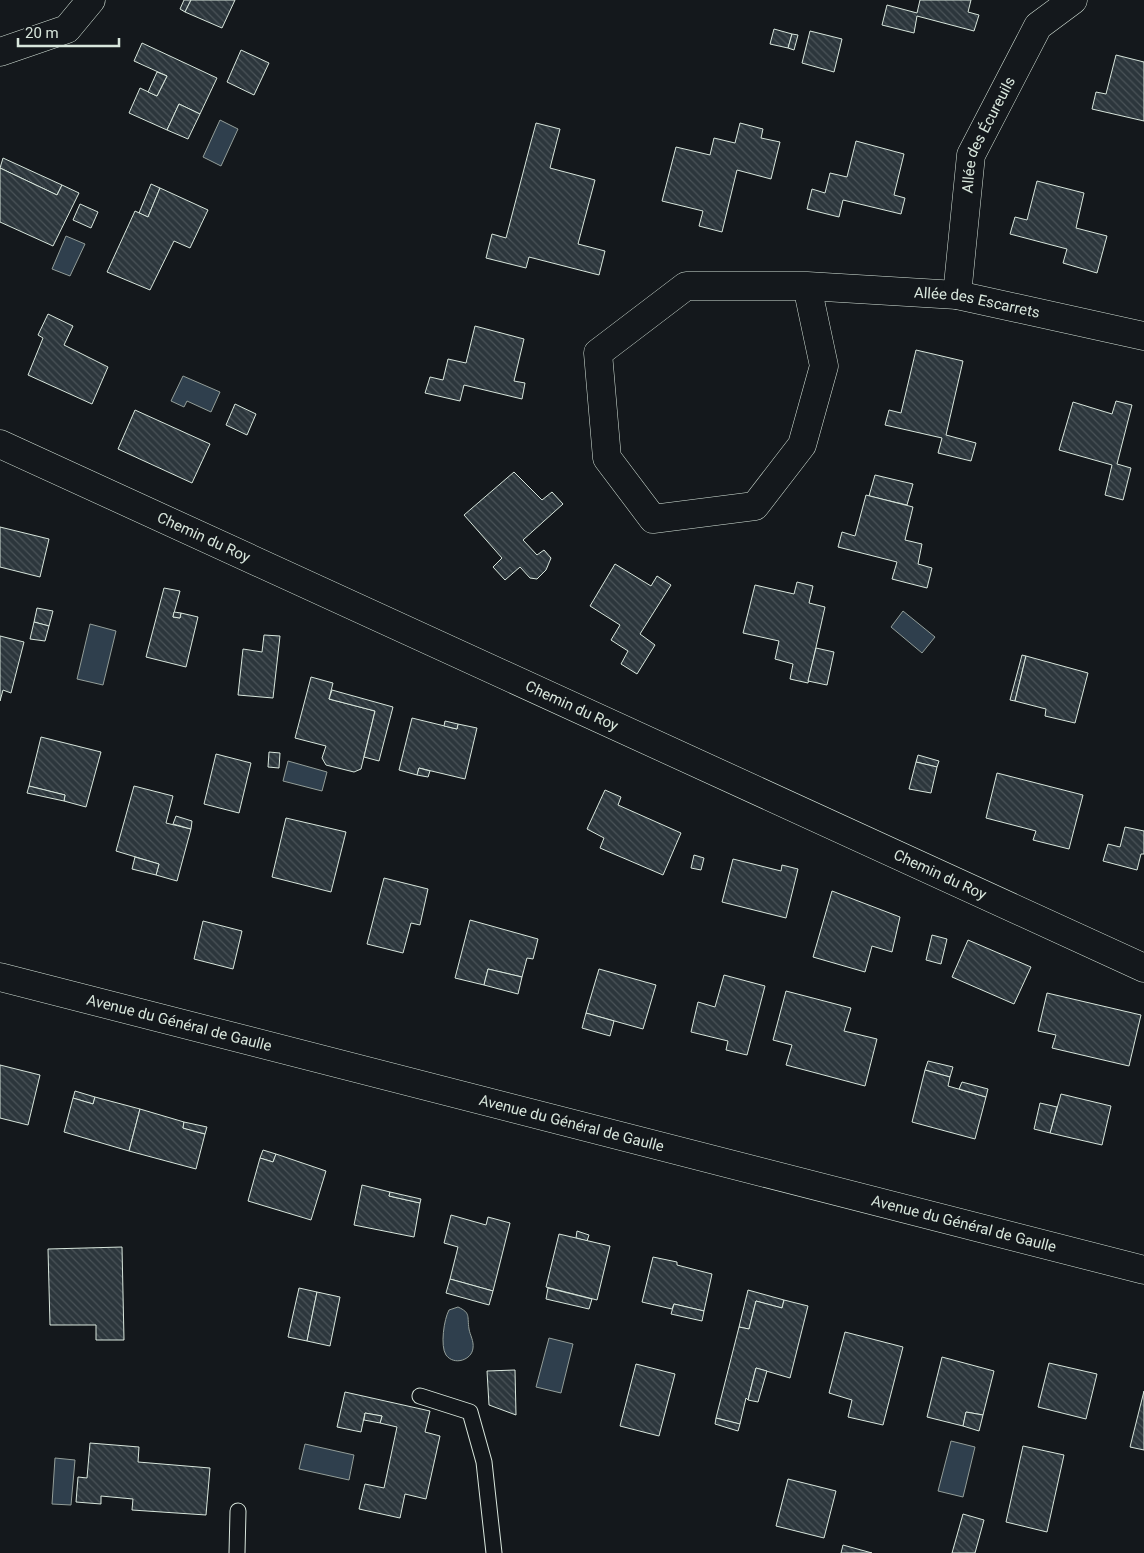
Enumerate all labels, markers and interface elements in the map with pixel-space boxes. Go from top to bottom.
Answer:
scale bar [18,15,119,47]
text: 20 m [25,24,59,42]
street label: Allée des Écureuils [958,74,1019,194]
street label: Allée des Escarrets [913,283,1042,322]
street label: Chemin du Roy [154,508,253,566]
street label: Chemin du Roy [523,677,621,735]
street label: Chemin du Roy [891,846,989,904]
street label: Avenue du Général de Gaulle [85,991,274,1055]
street label: Avenue du Général de Gaulle [477,1091,666,1156]
street label: Avenue du Général de Gaulle [869,1192,1058,1256]

